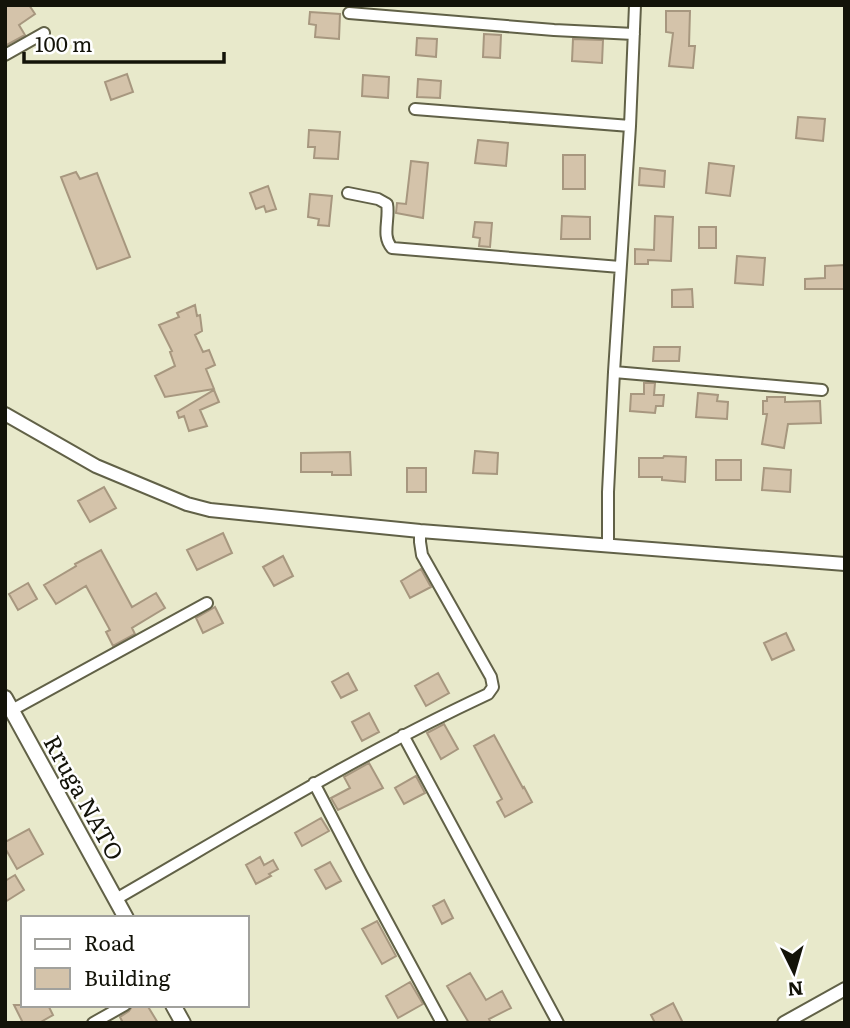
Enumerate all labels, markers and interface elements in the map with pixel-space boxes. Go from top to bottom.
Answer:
scale bar [24,21,224,65]
text: 100 m [35,27,92,58]
street label: Rruga NATO [37,728,133,866]
legend [21,916,248,1007]
text: Road [84,926,135,957]
north arrow [759,937,829,1007]
text: Building [84,961,171,992]
text: N [786,975,805,1005]

